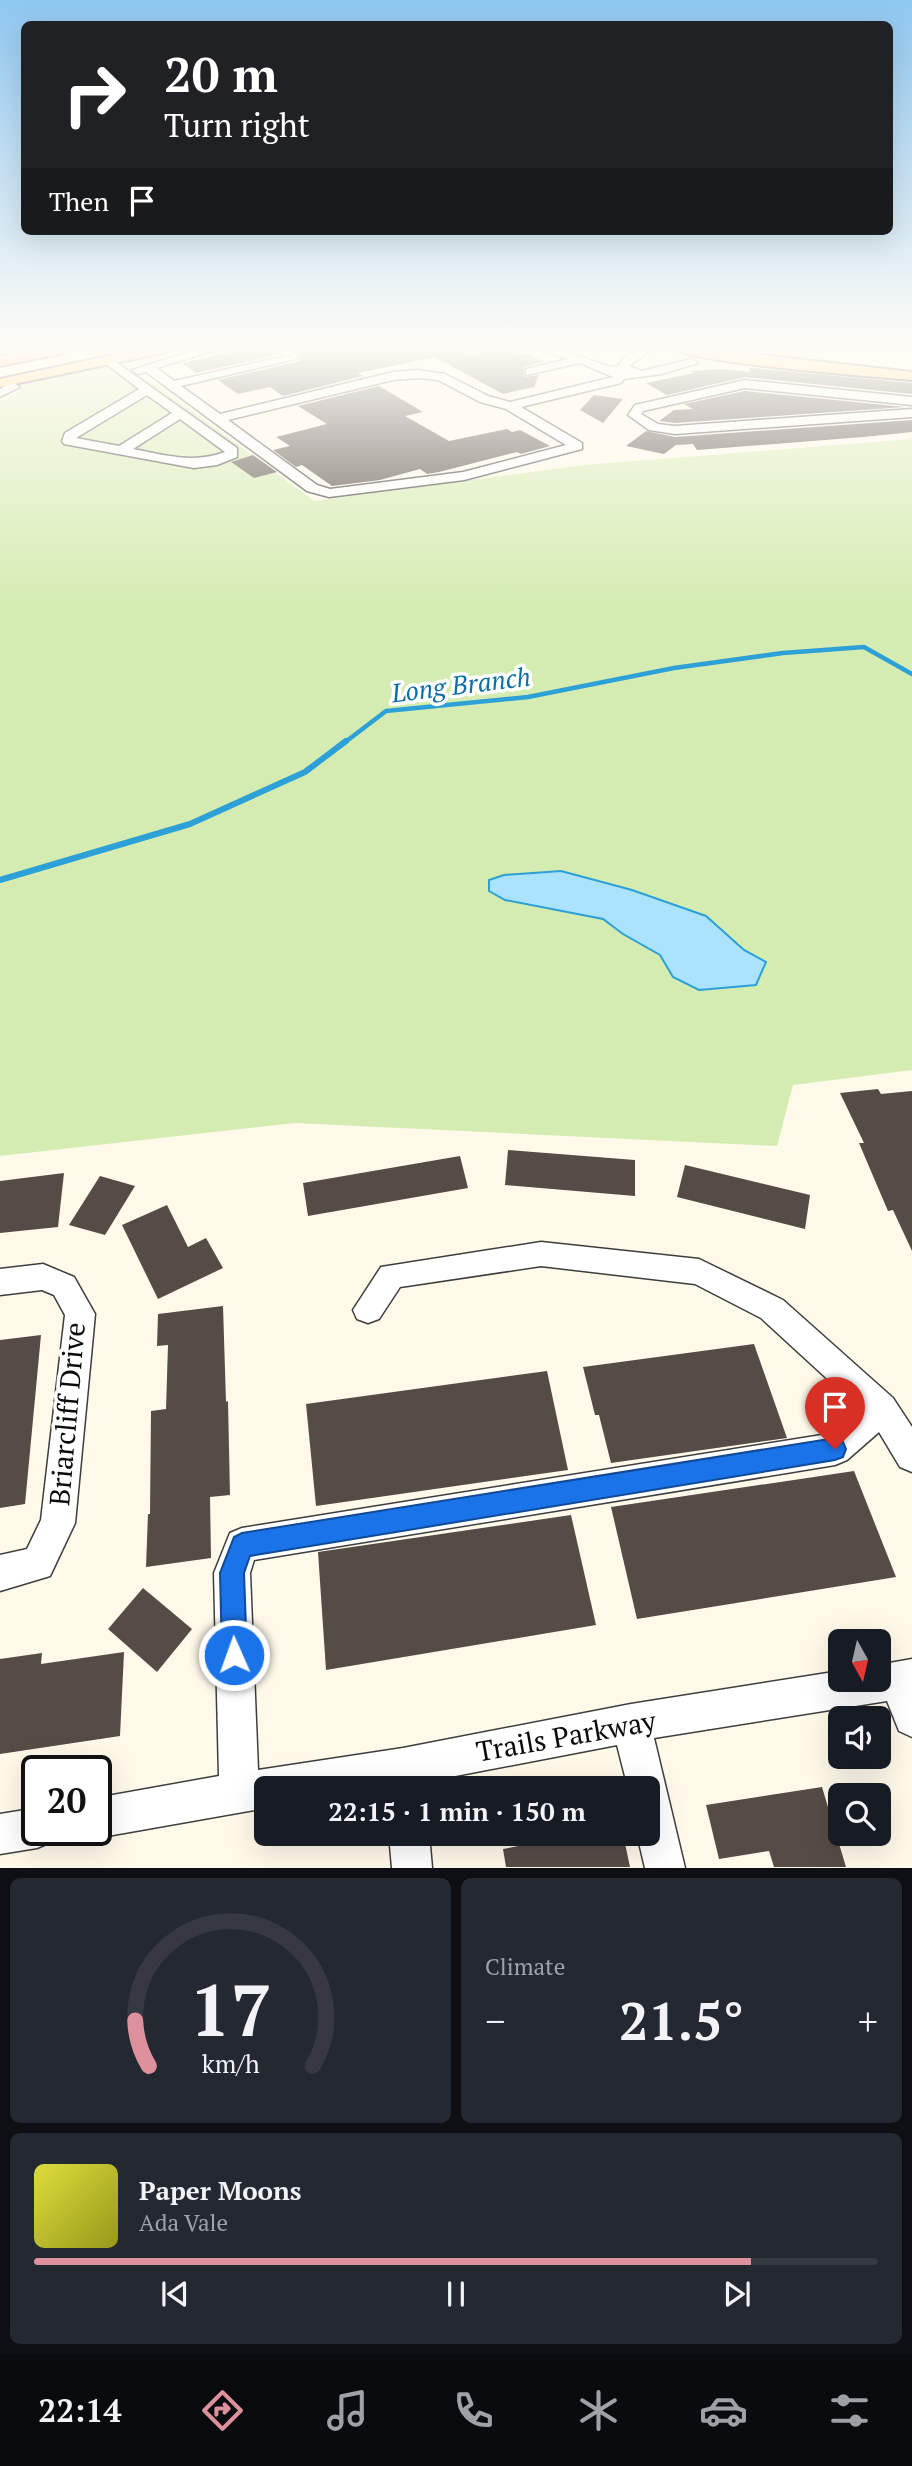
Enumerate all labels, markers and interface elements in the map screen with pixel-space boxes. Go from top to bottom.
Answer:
text: 20 m [164,41,278,106]
icon: right [49,49,140,140]
text: Turn right [164,104,310,146]
icon: arrive [123,182,161,220]
text: Then [49,184,109,218]
water label: Long Branch [388,659,532,710]
street label: Briarcliff Drive [40,1321,93,1507]
pin [805,1377,865,1449]
icon: arrive [816,1388,854,1426]
position arrow [197,1618,271,1692]
north arrow [828,1629,891,1692]
map controls [828,1629,891,1846]
street label: Trails Parkway [473,1701,659,1770]
button: sound [828,1706,891,1769]
speed limit sign: 20 [21,1755,112,1846]
button: search [828,1783,891,1846]
text: 22:15 · 1 min · 150 m [328,1794,586,1828]
text: Climate [485,1951,565,1982]
text: 17 [189,1961,272,2058]
text: 21.5° [619,1986,744,2055]
text: − [485,1996,505,2046]
text: + [858,1996,878,2046]
text: km/h [202,2047,260,2080]
text: Paper Moons [139,2173,302,2207]
text: Ada Vale [139,2207,228,2238]
icon: previous [156,2275,194,2313]
icon: pause [437,2275,475,2313]
icon: next [718,2275,756,2313]
icon: directions [198,2386,247,2435]
icon: music [323,2386,372,2435]
icon: phone [449,2386,498,2435]
icon: climate [574,2386,623,2435]
icon: car [699,2386,748,2435]
icon: filters [825,2386,874,2435]
text: 22:14 [38,2389,121,2431]

